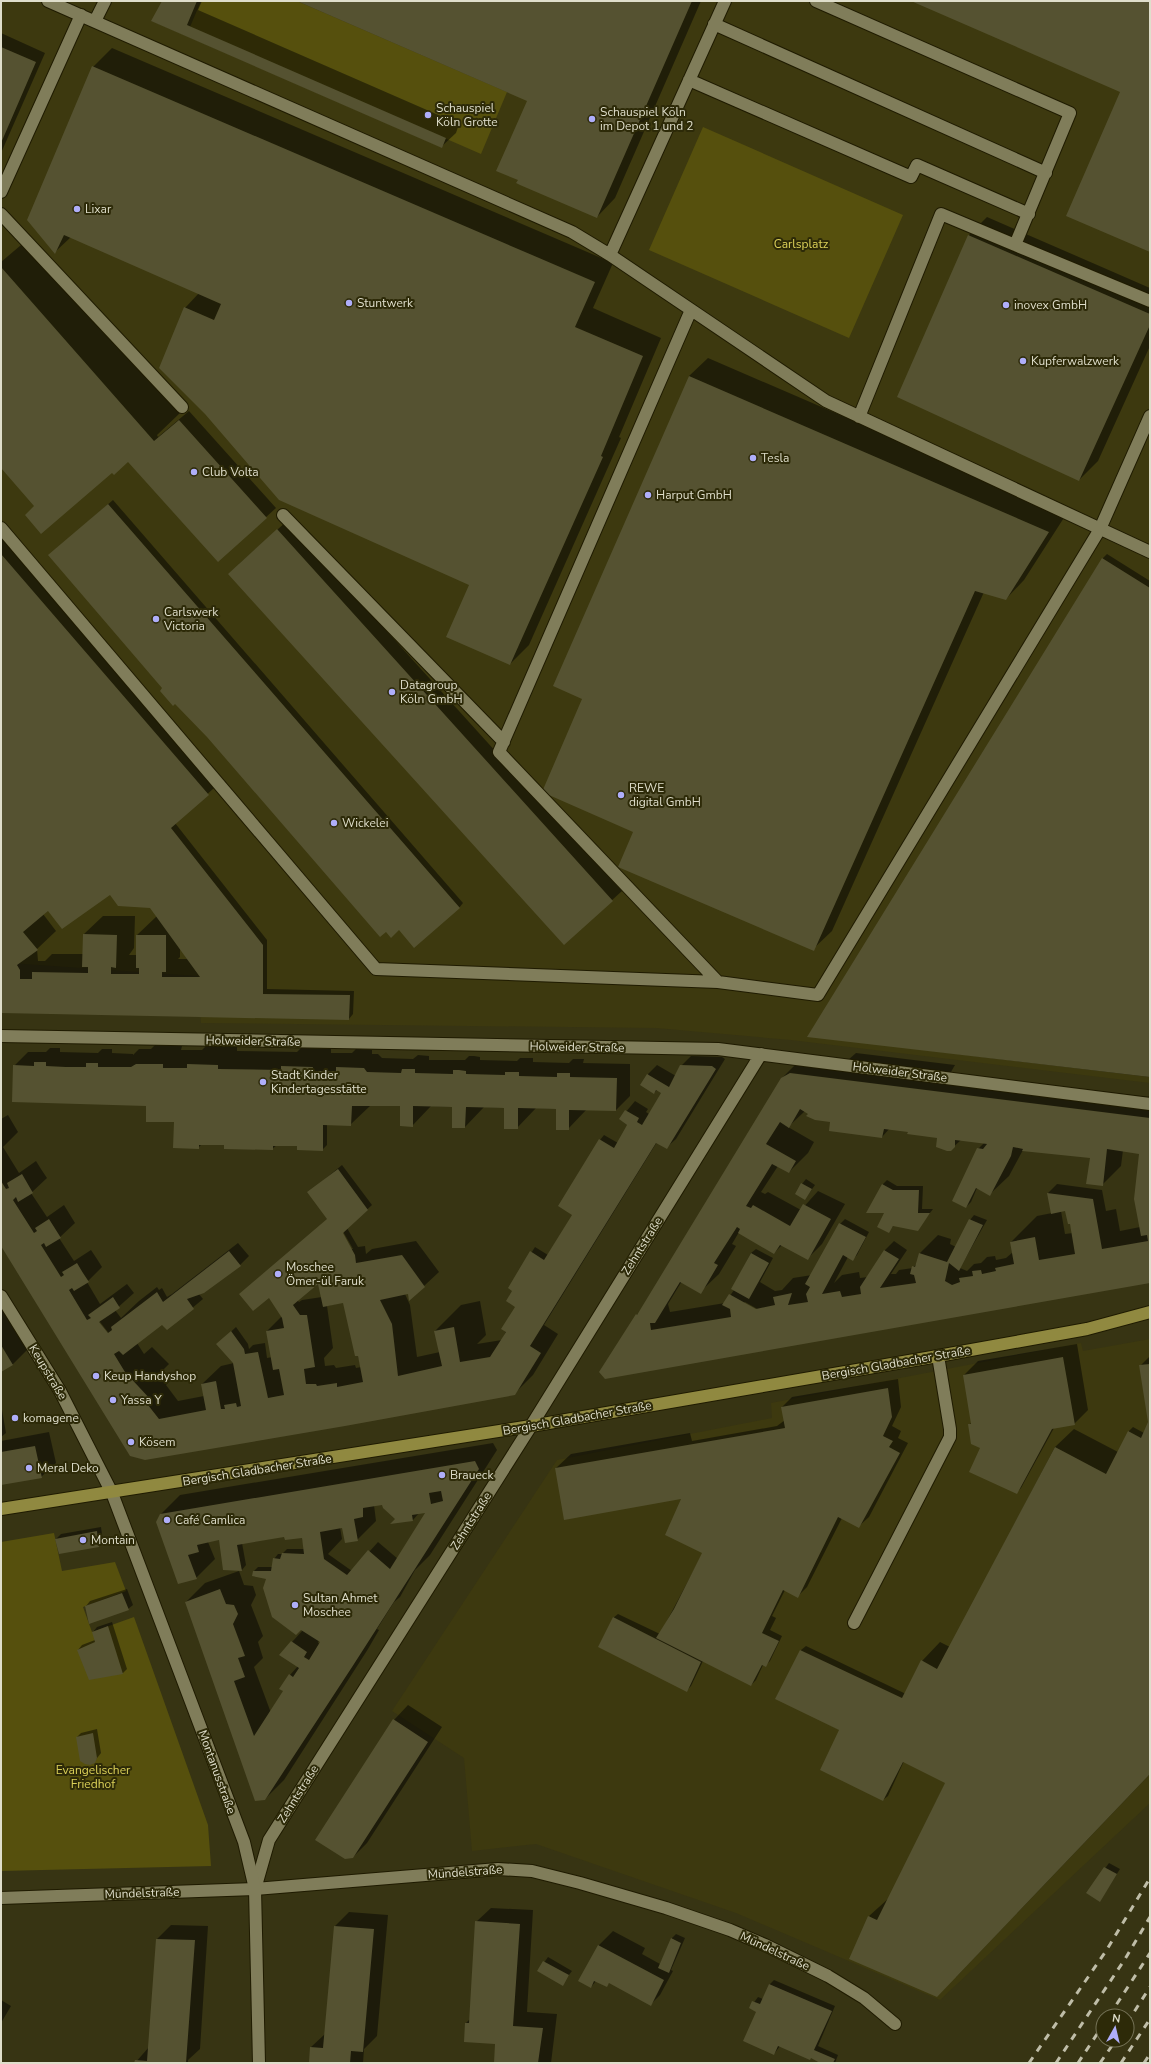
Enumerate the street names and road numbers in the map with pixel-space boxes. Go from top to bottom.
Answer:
street label: Holweider Straße [205,1032,301,1050]
street label: Holweider Straße [529,1038,625,1056]
street label: Holweider Straße [852,1058,948,1086]
street label: Zehntstraße [618,1214,666,1278]
street label: Keupstraße [25,1341,71,1403]
street label: Bergisch Gladbacher Straße [820,1342,972,1384]
street label: Bergisch Gladbacher Straße [501,1397,653,1439]
street label: Bergisch Gladbacher Straße [181,1450,333,1490]
street label: Zehntstraße [447,1489,495,1553]
street label: Montanusstraße [194,1728,240,1816]
street label: Zehntstraße [274,1762,322,1826]
street label: Mündelstraße [427,1861,503,1883]
street label: Mündelstraße [104,1884,180,1902]
street label: Mündelstraße [738,1928,812,1974]

